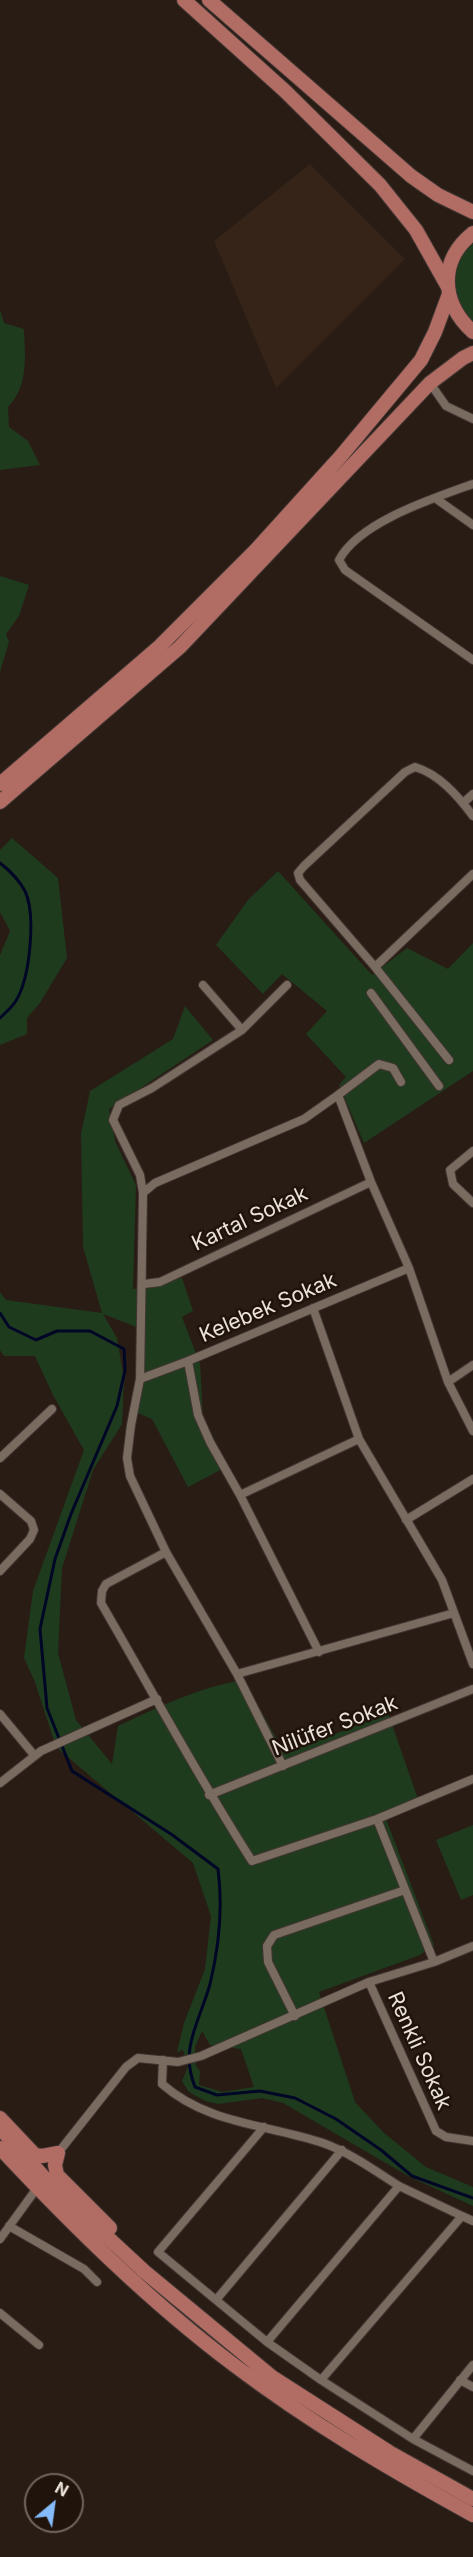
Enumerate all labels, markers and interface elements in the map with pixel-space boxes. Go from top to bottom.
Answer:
street label: Kartal Sokak [188,1181,312,1257]
street label: Kelebek Sokak [196,1268,340,1348]
street label: Nilüfer Sokak [269,1690,401,1762]
street label: Renkli Sokak [382,1988,456,2114]
north arrow [24,2473,84,2533]
text: N [52,2477,72,2501]

